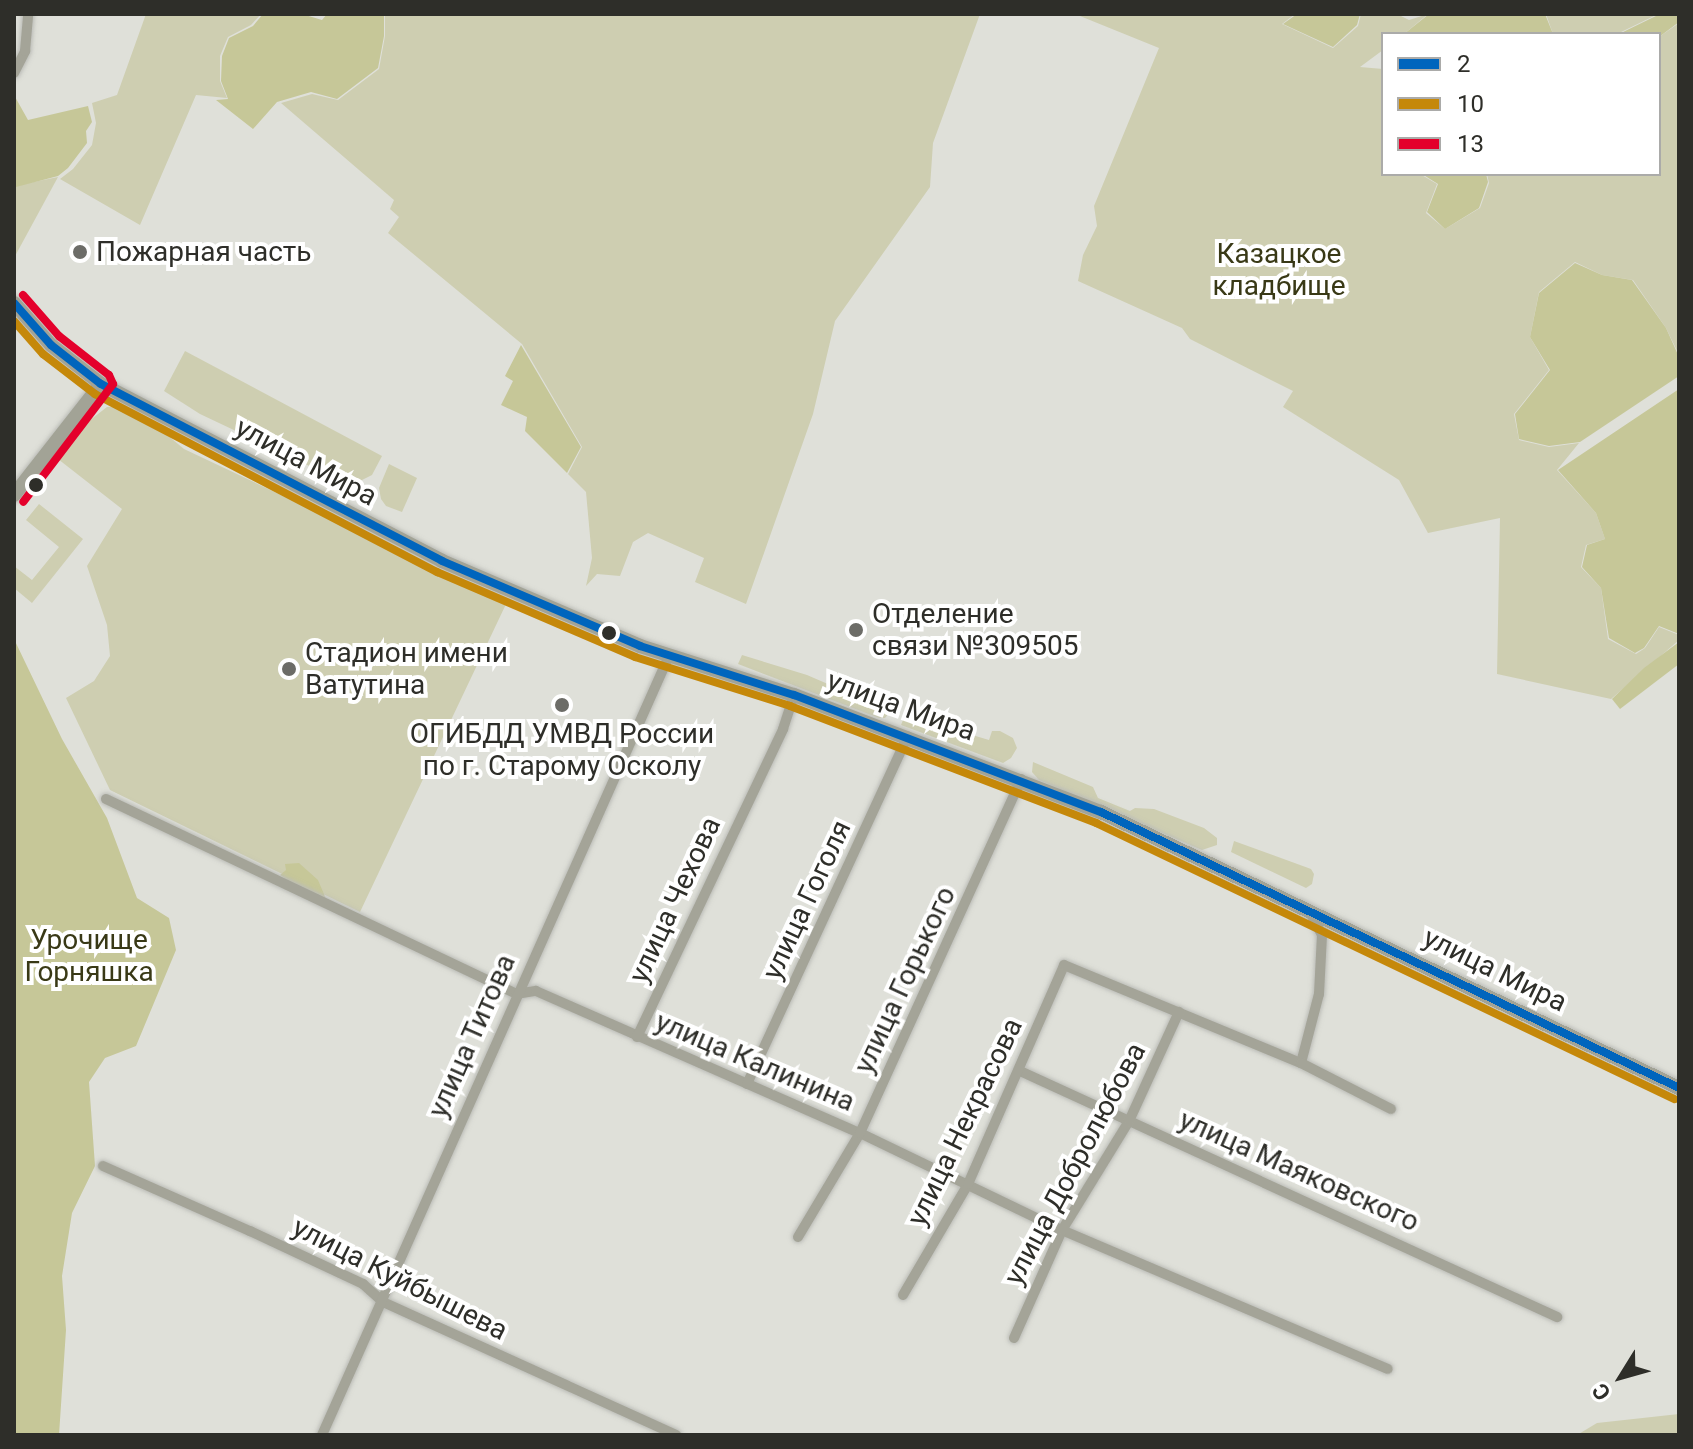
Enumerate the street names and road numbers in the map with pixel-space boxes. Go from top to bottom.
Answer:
street label: улица Мира [230,411,382,513]
street label: улица Мира [822,664,980,748]
street label: улица Чехова [622,812,728,988]
street label: улица Гоголя [756,815,858,985]
street label: улица Горького [847,881,963,1079]
street label: улица Мира [1418,921,1572,1019]
street label: улица Титова [421,949,523,1123]
street label: улица Калинина [650,1005,860,1119]
street label: улица Некрасова [900,1013,1030,1231]
street label: улица Добролюбова [997,1037,1153,1291]
street label: улица Маяковского [1174,1103,1424,1239]
street label: улица Куйбышева [287,1210,513,1348]

